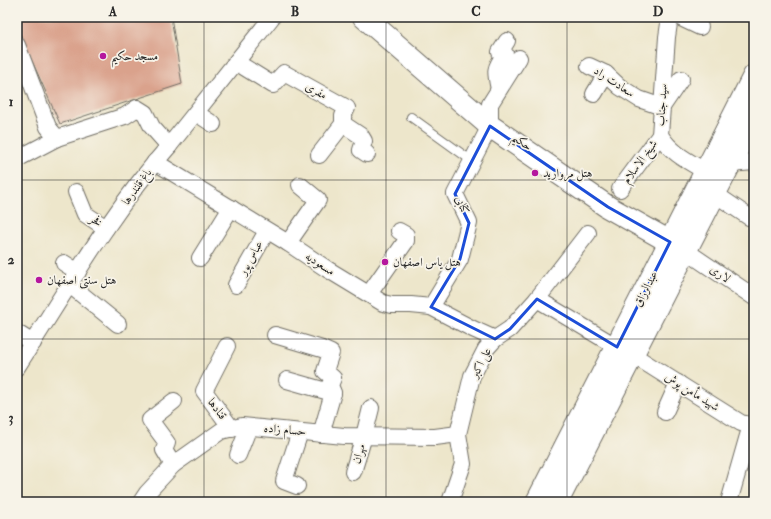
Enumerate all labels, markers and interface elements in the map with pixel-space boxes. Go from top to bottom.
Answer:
text: A [108,4,118,20]
text: B [291,4,299,20]
text: C [471,4,481,20]
text: D [653,4,664,20]
place label: مسجد حکیم [111,49,158,68]
marker: مسجد حکیم [98,51,108,61]
street label: سعادت راد [591,63,637,101]
street label: مفری [303,79,329,103]
street label: سید جناب [653,83,671,127]
text: 1 [9,94,14,110]
street label: حکیم [507,130,535,157]
street label: شیخ الاسلام [619,137,664,189]
street label: باغ قلندرها [119,166,158,210]
place label: هتل مروارید [543,166,592,182]
marker: هتل مروارید [530,168,540,178]
street label: کتابی [451,194,472,217]
street label: فخر [85,210,105,231]
street label: عباس پور [235,238,268,279]
street label: مسعودیه [302,249,338,279]
text: 2 [8,252,15,268]
place label: هتل یاس اصفهان [393,255,461,271]
marker: هتل یاس اصفهان [380,257,390,267]
street label: لاری [707,262,733,286]
street label: عبدالرزاق [631,268,662,310]
place label: هتل سنتی اصفهان [47,273,116,289]
marker: هتل سنتی اصفهان [34,275,44,285]
street label: علی اکبر [466,345,496,383]
street label: شهید مأمن پوش [661,368,723,416]
street label: قنادها [204,395,230,423]
text: 3 [9,410,14,426]
street label: حسام زاده [263,421,307,442]
street label: مهران [349,442,369,466]

